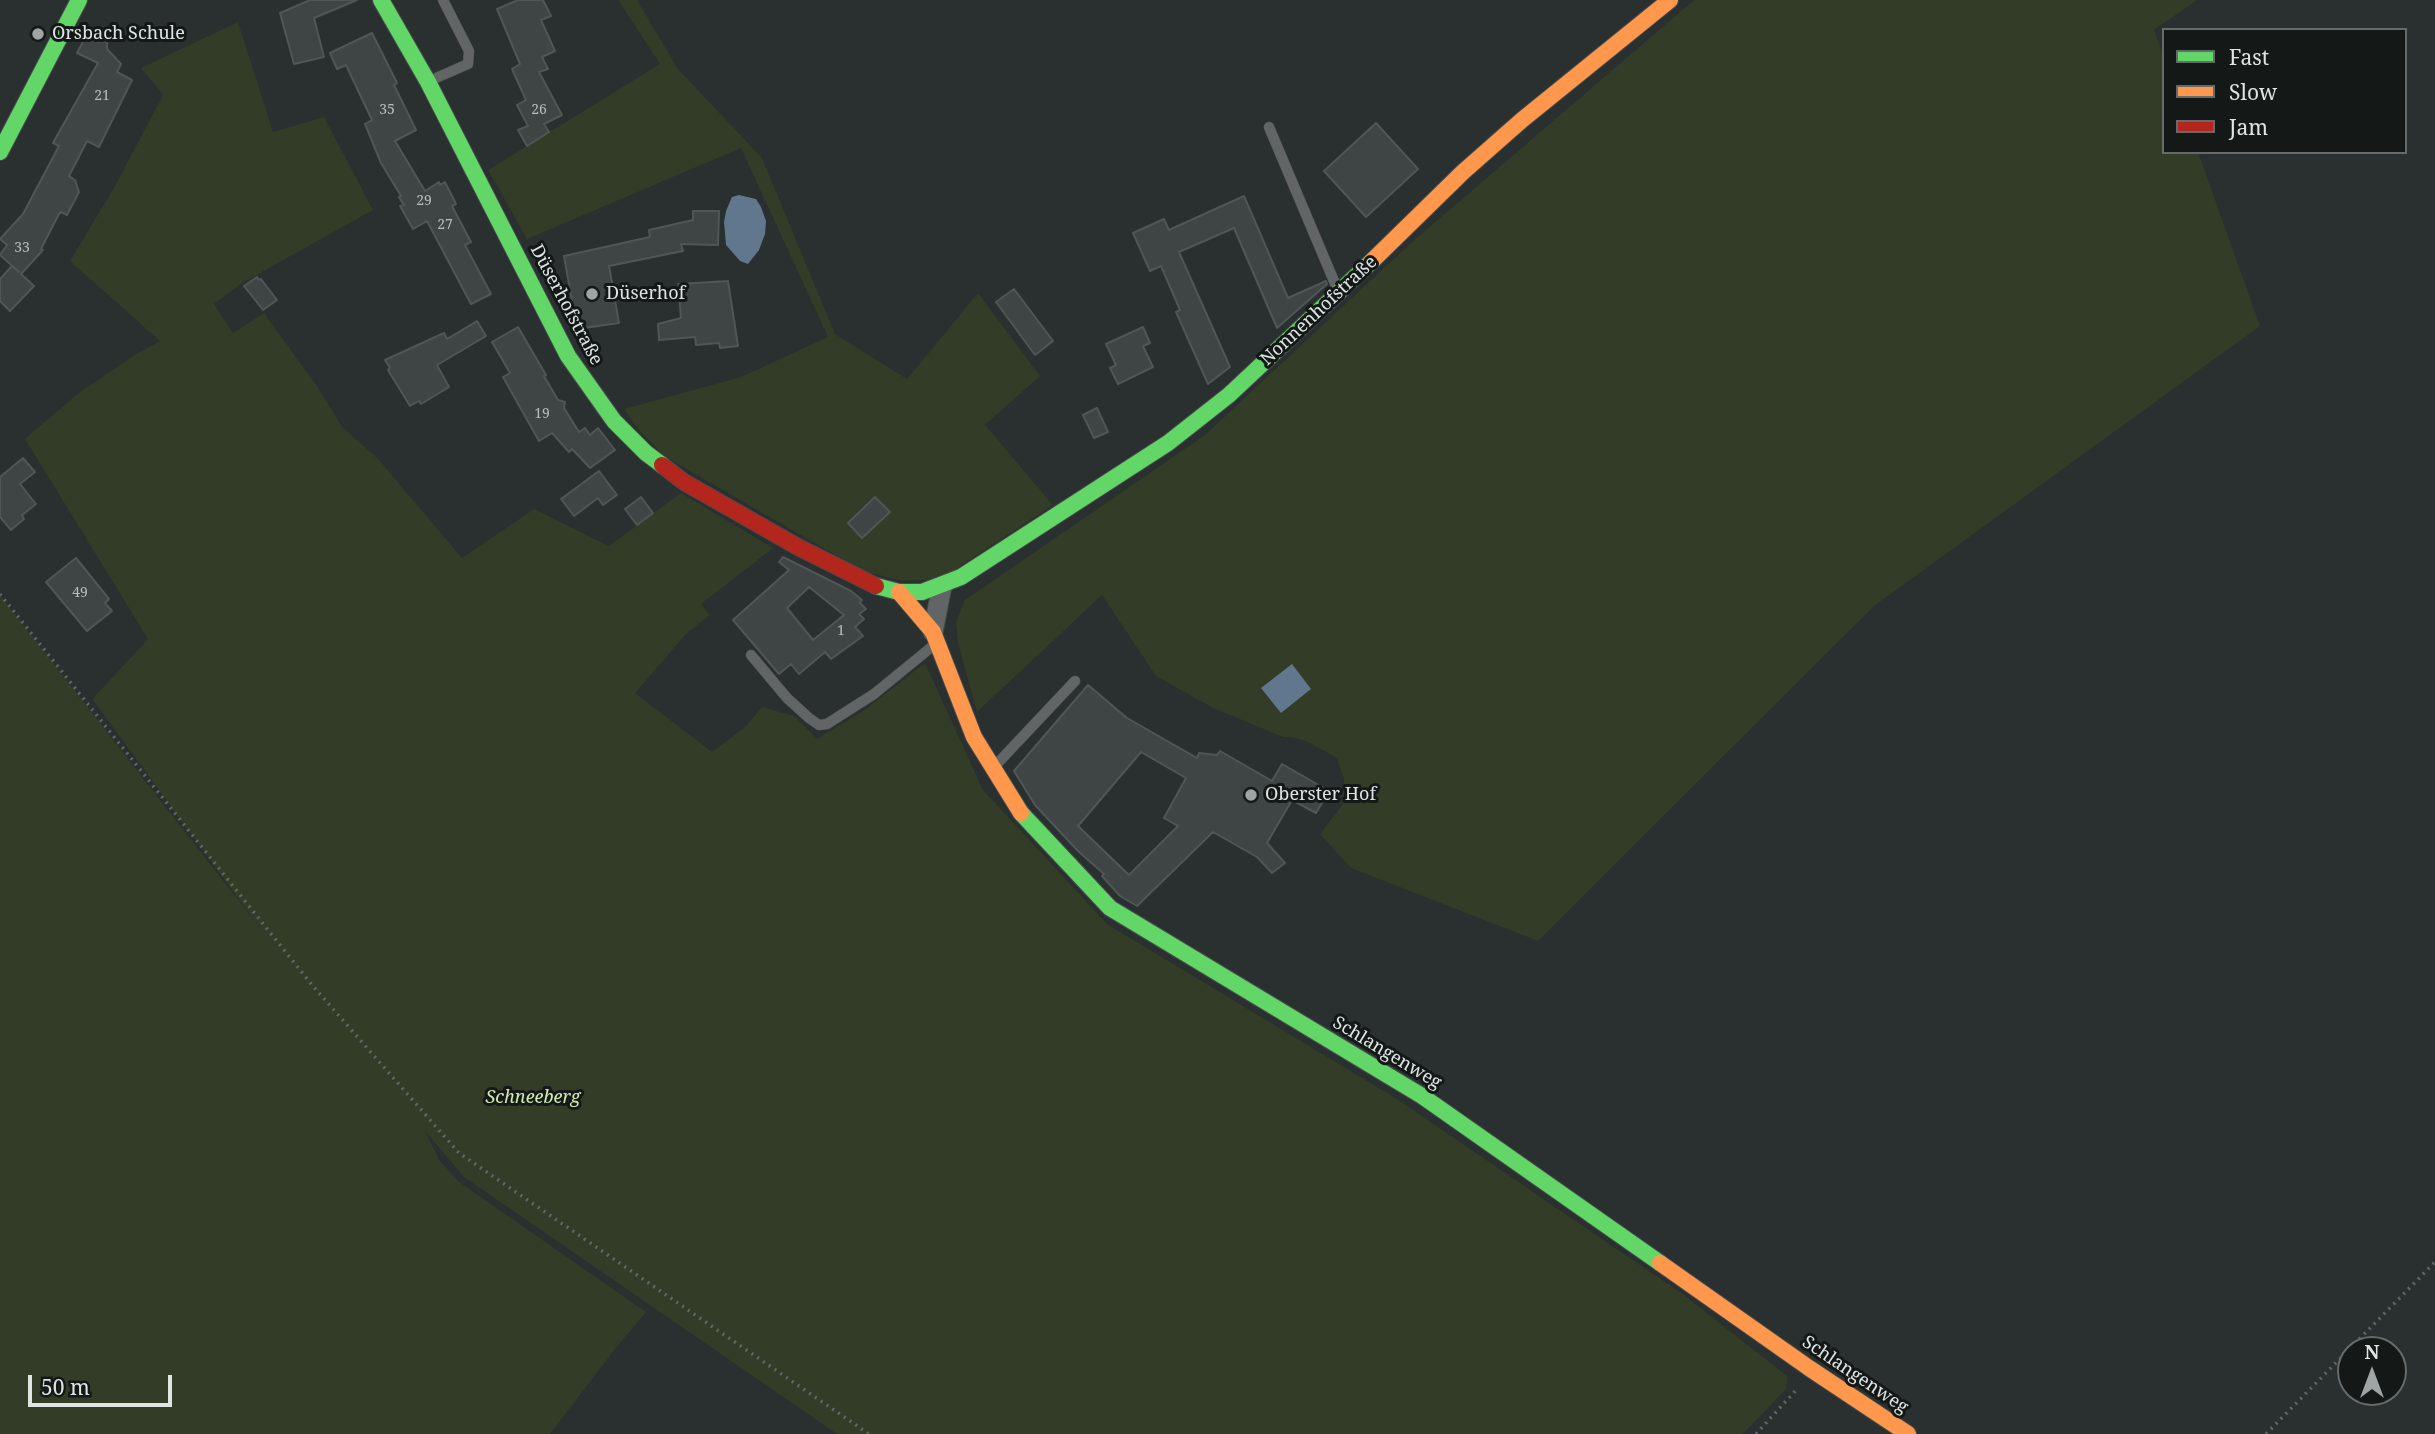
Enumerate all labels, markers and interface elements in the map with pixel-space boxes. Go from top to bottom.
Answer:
place label: Orsbach Schule [52,23,185,45]
marker: Orsbach Schule [30,26,46,42]
legend [2162,28,2407,154]
text: Fast [2229,43,2269,71]
text: Slow [2229,78,2277,106]
house number: 21 [94,88,110,104]
house number: 35 [379,102,395,118]
house number: 26 [531,102,547,118]
text: Jam [2229,113,2268,141]
house number: 29 [416,193,432,209]
house number: 27 [437,217,453,233]
house number: 33 [14,240,30,256]
street label: Düserhofstraße [525,241,607,369]
street label: Nonnenhofstraße [1256,252,1382,370]
place label: Düserhof [606,283,685,305]
marker: Düserhof [584,286,600,302]
house number: 19 [534,406,550,422]
house number: 49 [72,585,88,601]
house number: 1 [837,623,845,639]
place label: Oberster Hof [1265,784,1376,806]
marker: Oberster Hof [1243,787,1259,803]
street label: Schlangenweg [1329,1012,1445,1094]
park label: Schneeberg [486,1087,580,1109]
street label: Schlangenweg [1798,1332,1912,1418]
north arrow [2337,1336,2407,1406]
text: N [2365,1339,2379,1365]
scale bar [32,1360,175,1404]
text: 50 m [41,1373,90,1401]

